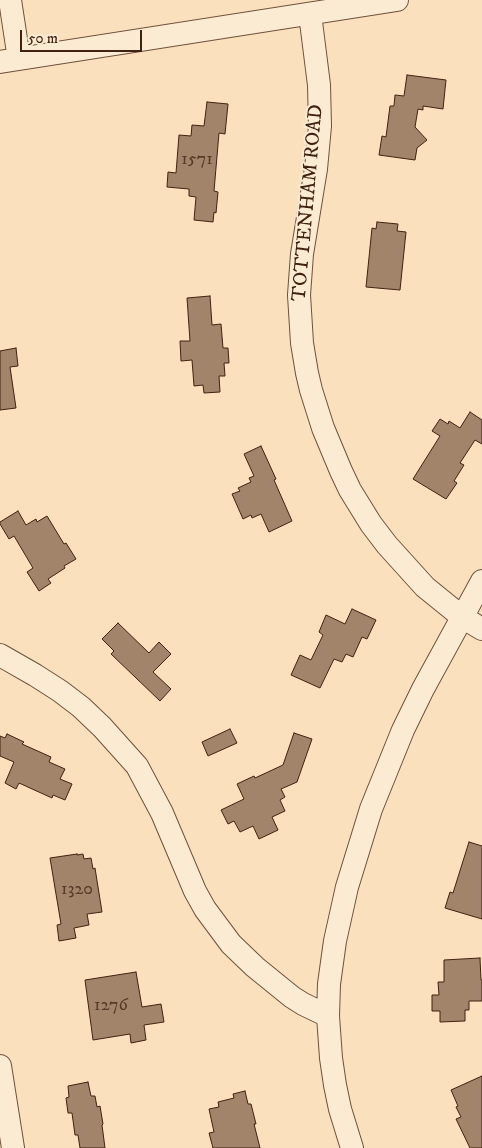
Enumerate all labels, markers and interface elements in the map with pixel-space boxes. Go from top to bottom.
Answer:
scale bar [22,20,145,52]
text: 50 m [28,29,58,48]
street label: TOTTENHAM ROAD [288,104,330,302]
house number: 1571 [181,149,213,171]
house number: 1320 [61,879,93,901]
house number: 1276 [94,995,128,1017]

